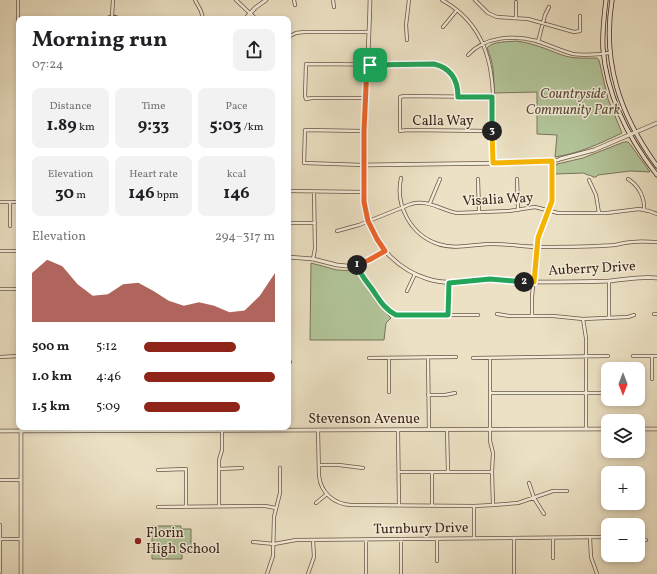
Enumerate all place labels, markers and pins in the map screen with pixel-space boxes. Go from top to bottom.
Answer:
pin [353,48,387,82]
pin: 3 [482,121,502,141]
pin: 1 [347,255,367,275]
pin: 2 [514,272,534,292]
place label: Florin High School [146,524,220,559]
marker: Florin High School [133,536,143,546]

